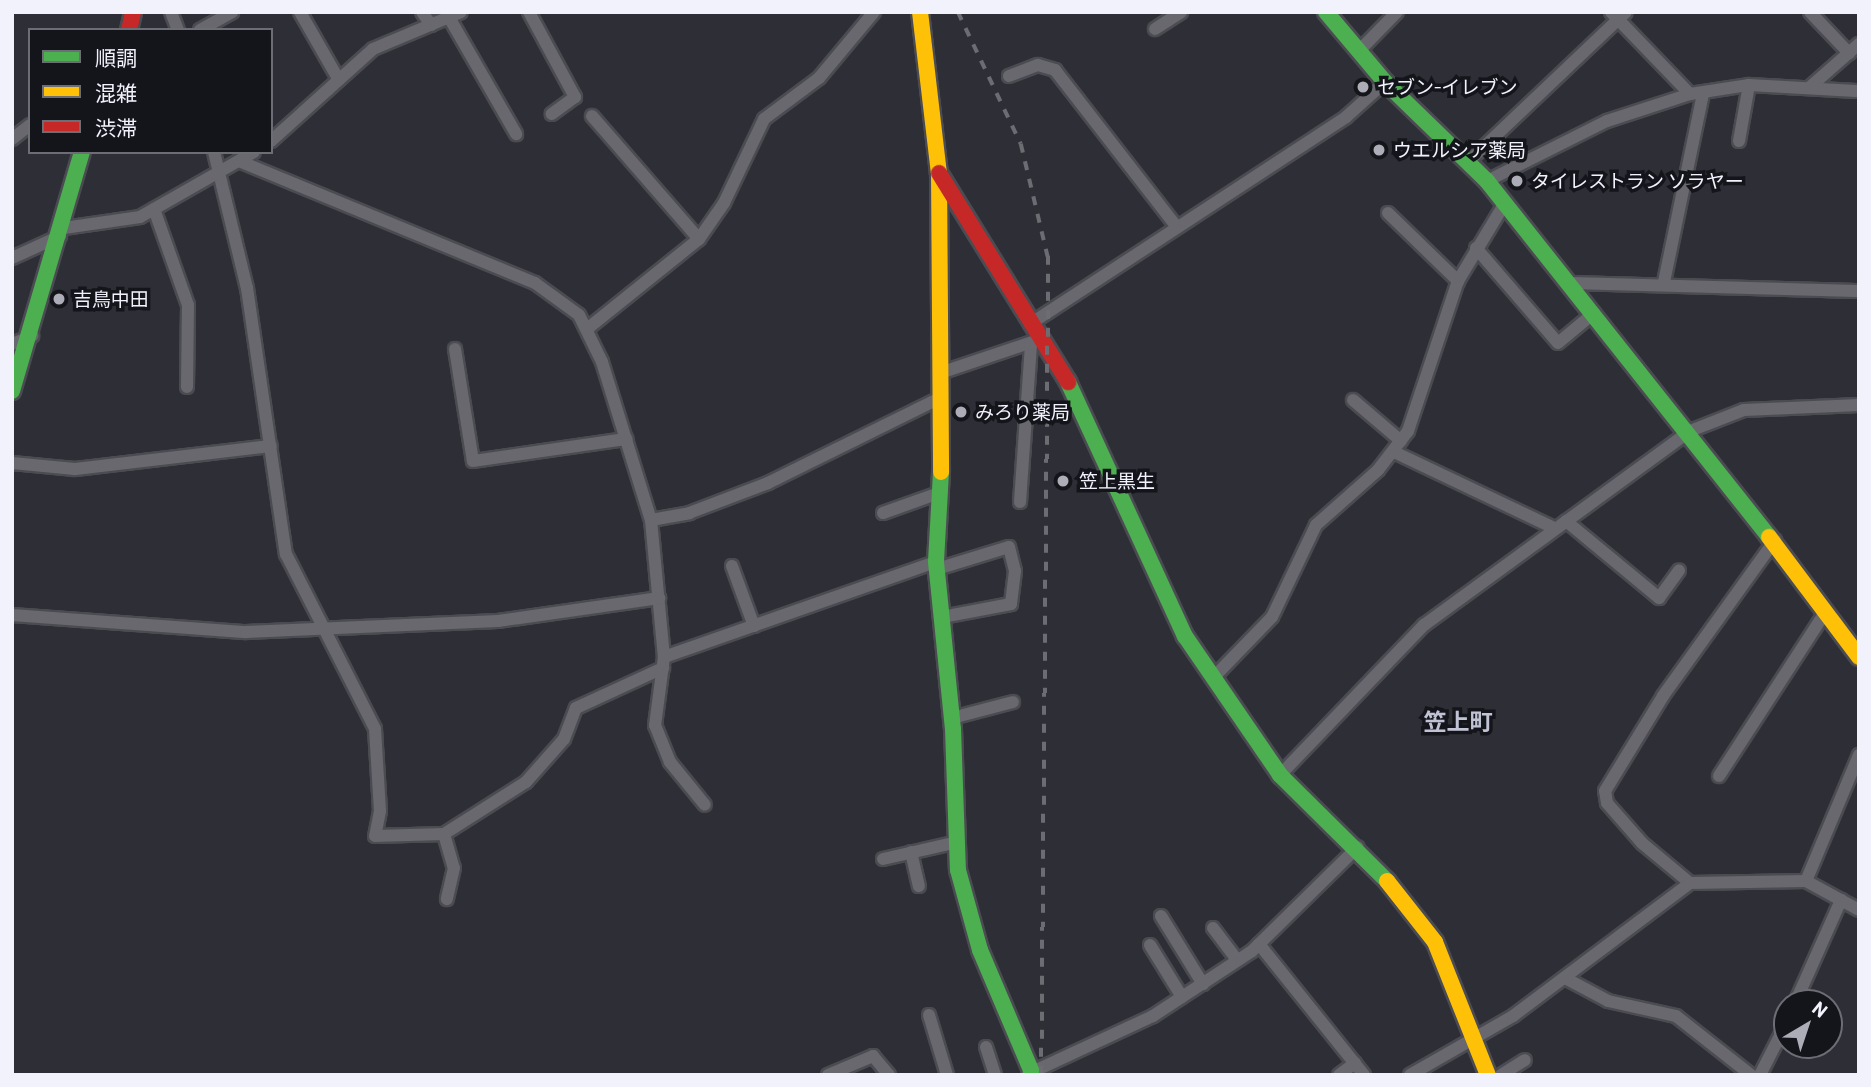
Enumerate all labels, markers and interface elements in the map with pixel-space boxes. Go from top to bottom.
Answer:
legend [28,28,273,154]
text: 順調 [95,45,137,70]
place label: セブン-イレブン [1377,76,1517,98]
marker: セブン-イレブン [1355,79,1371,95]
text: 混雑 [95,80,137,105]
text: 渋滞 [95,115,137,140]
place label: ウエルシア薬局 [1393,139,1526,161]
marker: ウエルシア薬局 [1371,142,1387,158]
place label: タイレストラン ソラヤー [1531,170,1744,192]
marker: タイレストラン ソラヤー [1509,173,1525,189]
place label: 吉鳥中田 [73,288,149,310]
marker: 吉鳥中田 [51,291,67,307]
place label: みろり薬局 [975,401,1070,423]
marker: みろり薬局 [953,404,969,420]
place label: 笠上黒生 [1079,470,1155,492]
marker: 笠上黒生 [1053,471,1073,491]
district label: 笠上町 [1424,707,1492,735]
north arrow [1773,989,1843,1059]
text: N [1808,996,1832,1022]

